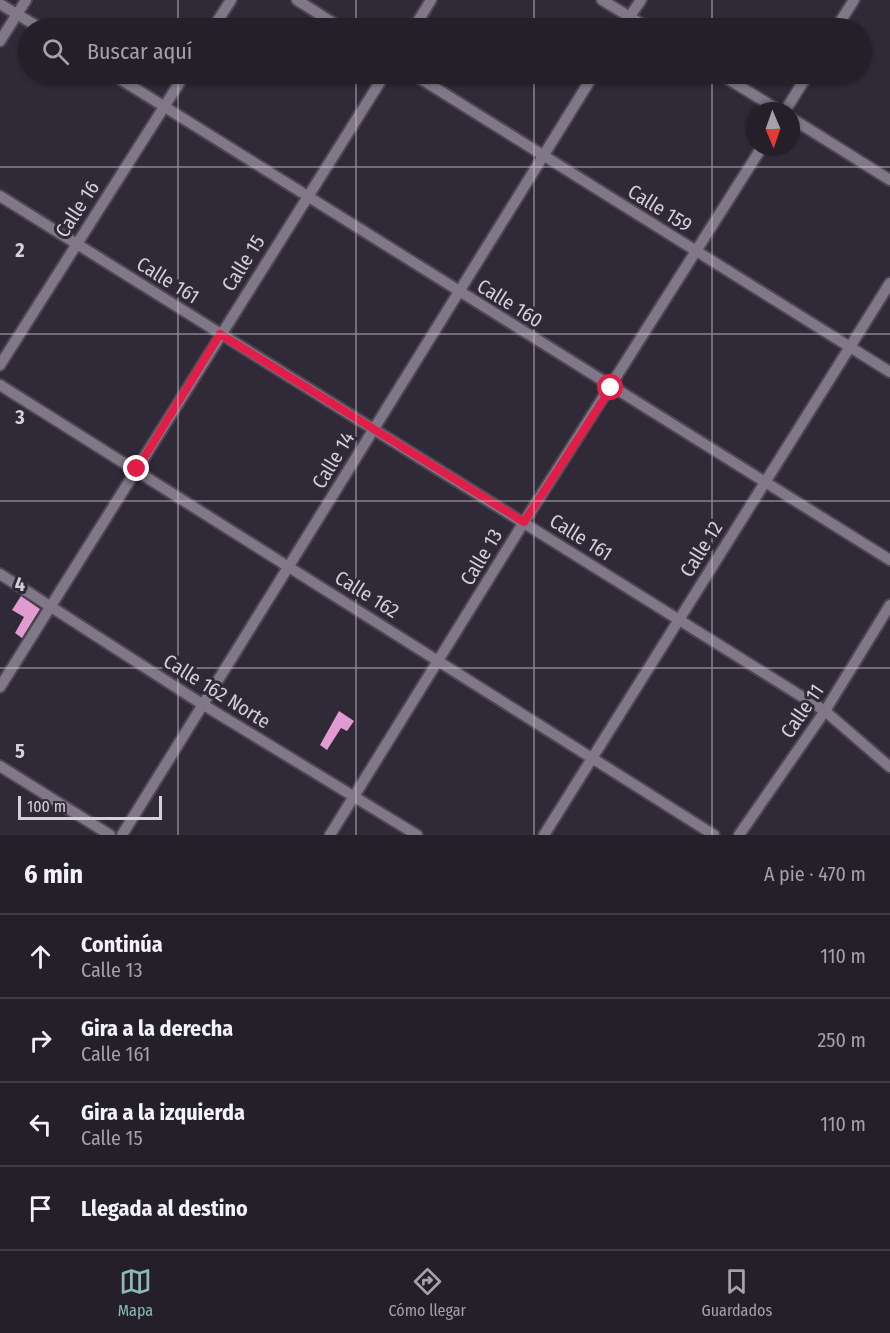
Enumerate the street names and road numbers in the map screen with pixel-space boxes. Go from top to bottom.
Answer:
street label: Calle 16 [50,176,104,242]
street label: Calle 159 [624,179,696,237]
street label: Calle 15 [217,231,269,295]
street label: Calle 161 [132,251,204,309]
street label: Calle 160 [473,274,547,332]
street label: Calle 14 [307,427,359,493]
street label: Calle 161 [545,508,617,566]
street label: Calle 12 [675,517,727,581]
street label: Calle 13 [455,524,507,590]
street label: Calle 162 [331,565,404,623]
street label: Calle 162 Norte [159,649,275,733]
street label: Calle 11 [775,679,829,743]

